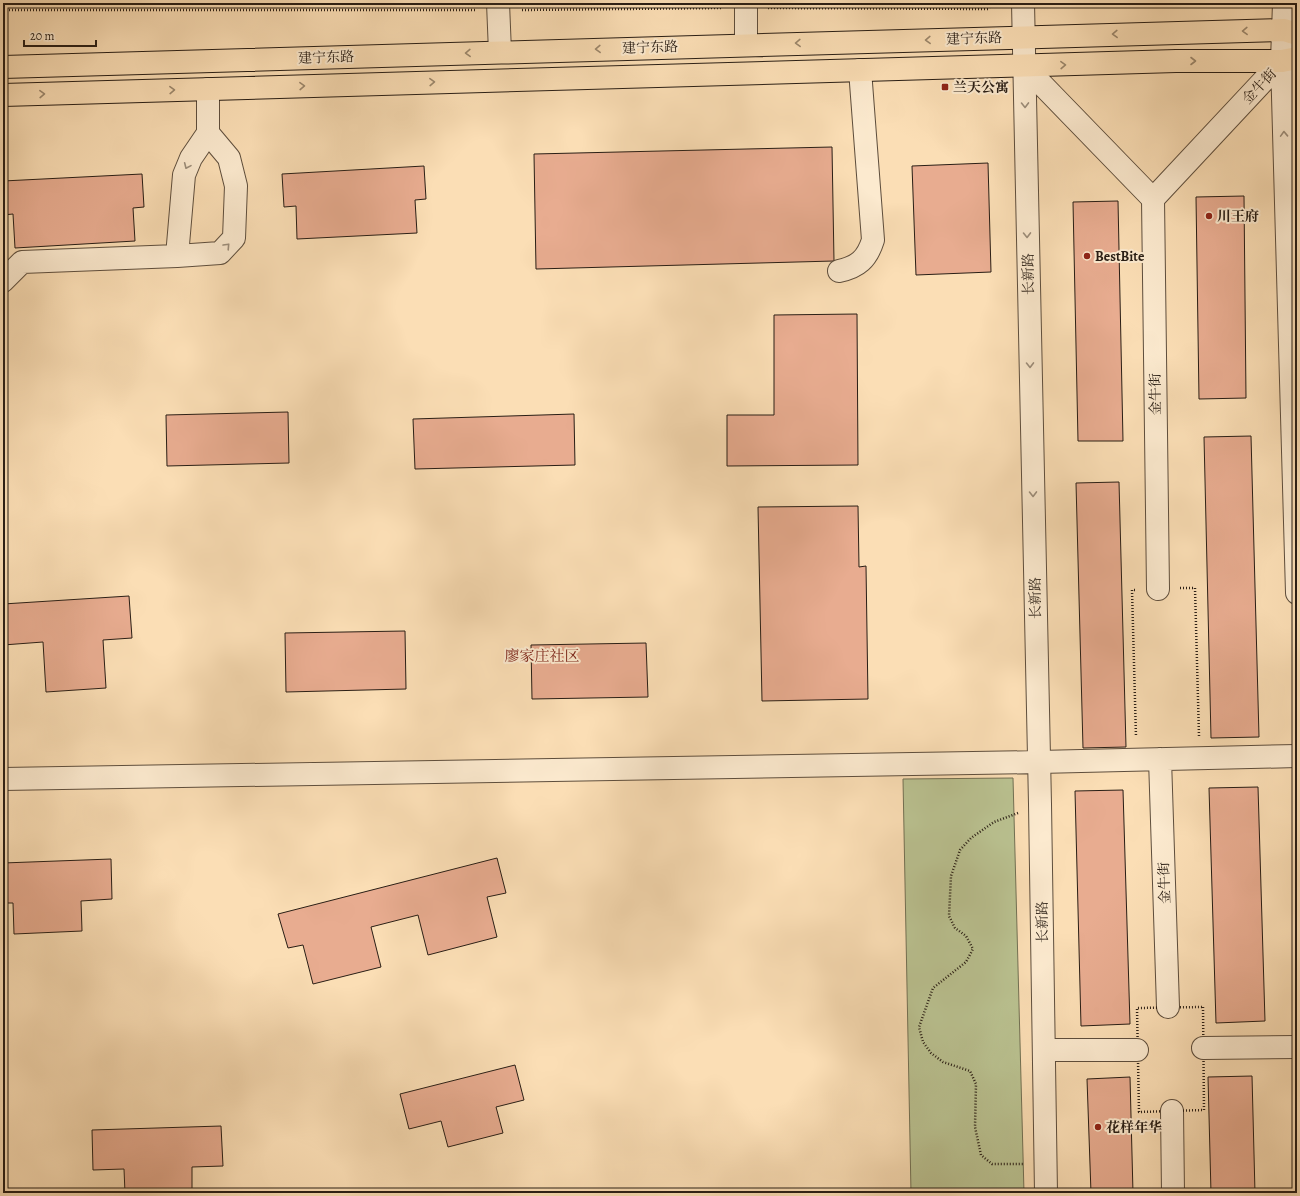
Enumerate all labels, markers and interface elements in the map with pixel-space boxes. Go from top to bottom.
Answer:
scale bar [24,22,96,48]
one-way arrow [1242,27,1248,35]
text: 20 m [30,28,54,44]
street label: 建宁东路 [946,28,1002,49]
one-way arrow [1112,30,1118,39]
one-way arrow [925,35,931,44]
street label: 建宁东路 [622,37,678,58]
one-way arrow [795,39,801,47]
one-way arrow [595,45,601,53]
street label: 建宁东路 [298,47,354,68]
one-way arrow [465,48,471,57]
one-way arrow [1190,57,1196,65]
one-way arrow [1060,60,1066,69]
street label: 金牛街 [1238,65,1281,108]
one-way arrow [429,78,435,87]
place label: 兰天公寓 [953,78,1009,97]
one-way arrow [299,82,305,91]
marker: 兰天公寓 [940,82,950,92]
one-way arrow [169,86,175,95]
one-way arrow [39,90,45,98]
one-way arrow [1020,102,1029,108]
one-way arrow [1280,131,1289,137]
one-way arrow [184,162,192,169]
place label: 川王府 [1217,207,1259,226]
marker: 川王府 [1204,211,1214,221]
one-way arrow [1023,232,1032,238]
one-way arrow [222,243,230,251]
place label: BestBite [1095,247,1145,266]
marker: BestBite [1082,251,1092,261]
street label: 长新路 [1019,253,1038,295]
one-way arrow [1026,362,1034,368]
street label: 金牛街 [1146,373,1165,415]
one-way arrow [1029,491,1037,497]
street label: 长新路 [1026,577,1045,619]
district label: 廖家庄社区 [504,646,580,666]
street label: 金牛街 [1154,862,1175,904]
street label: 长新路 [1033,901,1052,943]
place label: 花样年华 [1106,1118,1162,1137]
marker: 花样年华 [1093,1122,1103,1132]

